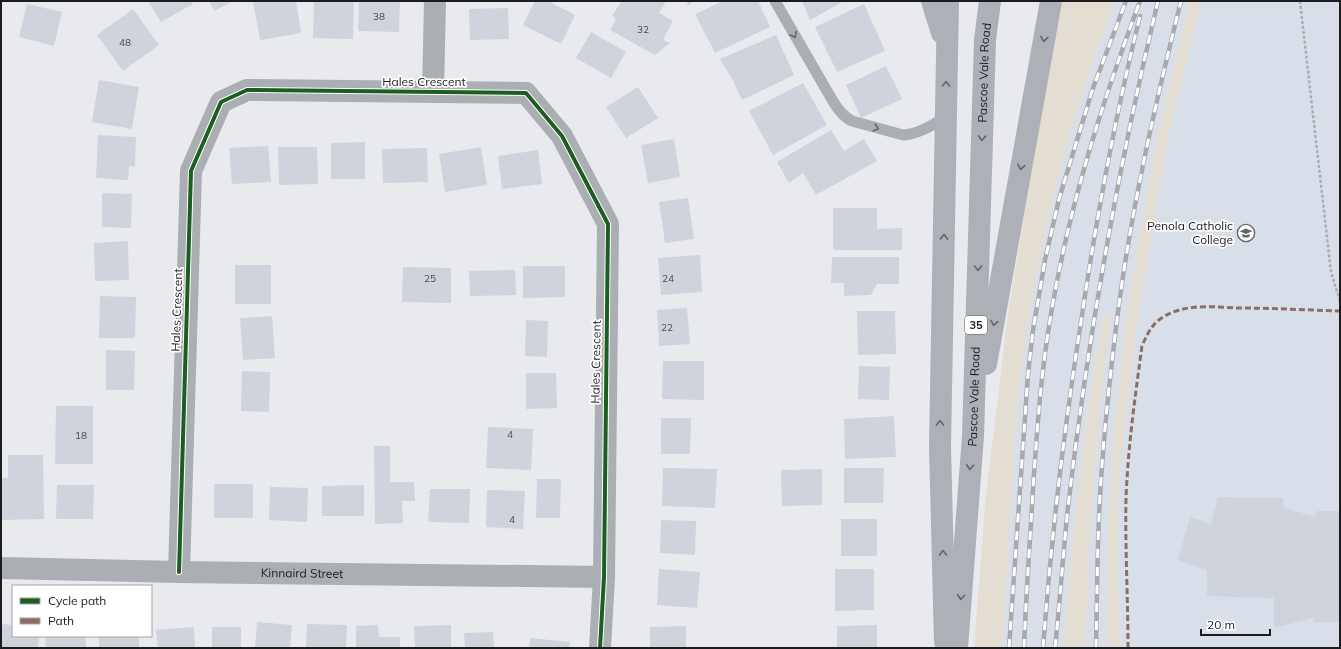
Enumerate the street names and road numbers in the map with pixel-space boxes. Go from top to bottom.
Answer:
street label: Pascoe Vale Road [974,22,994,123]
street label: Hales Crescent [382,74,466,89]
street label: Hales Crescent [168,268,185,352]
road number: 35 [965,316,987,334]
street label: Hales Crescent [587,320,604,404]
street label: Pascoe Vale Road [964,346,983,447]
street label: Kinnaird Street [261,565,343,581]

